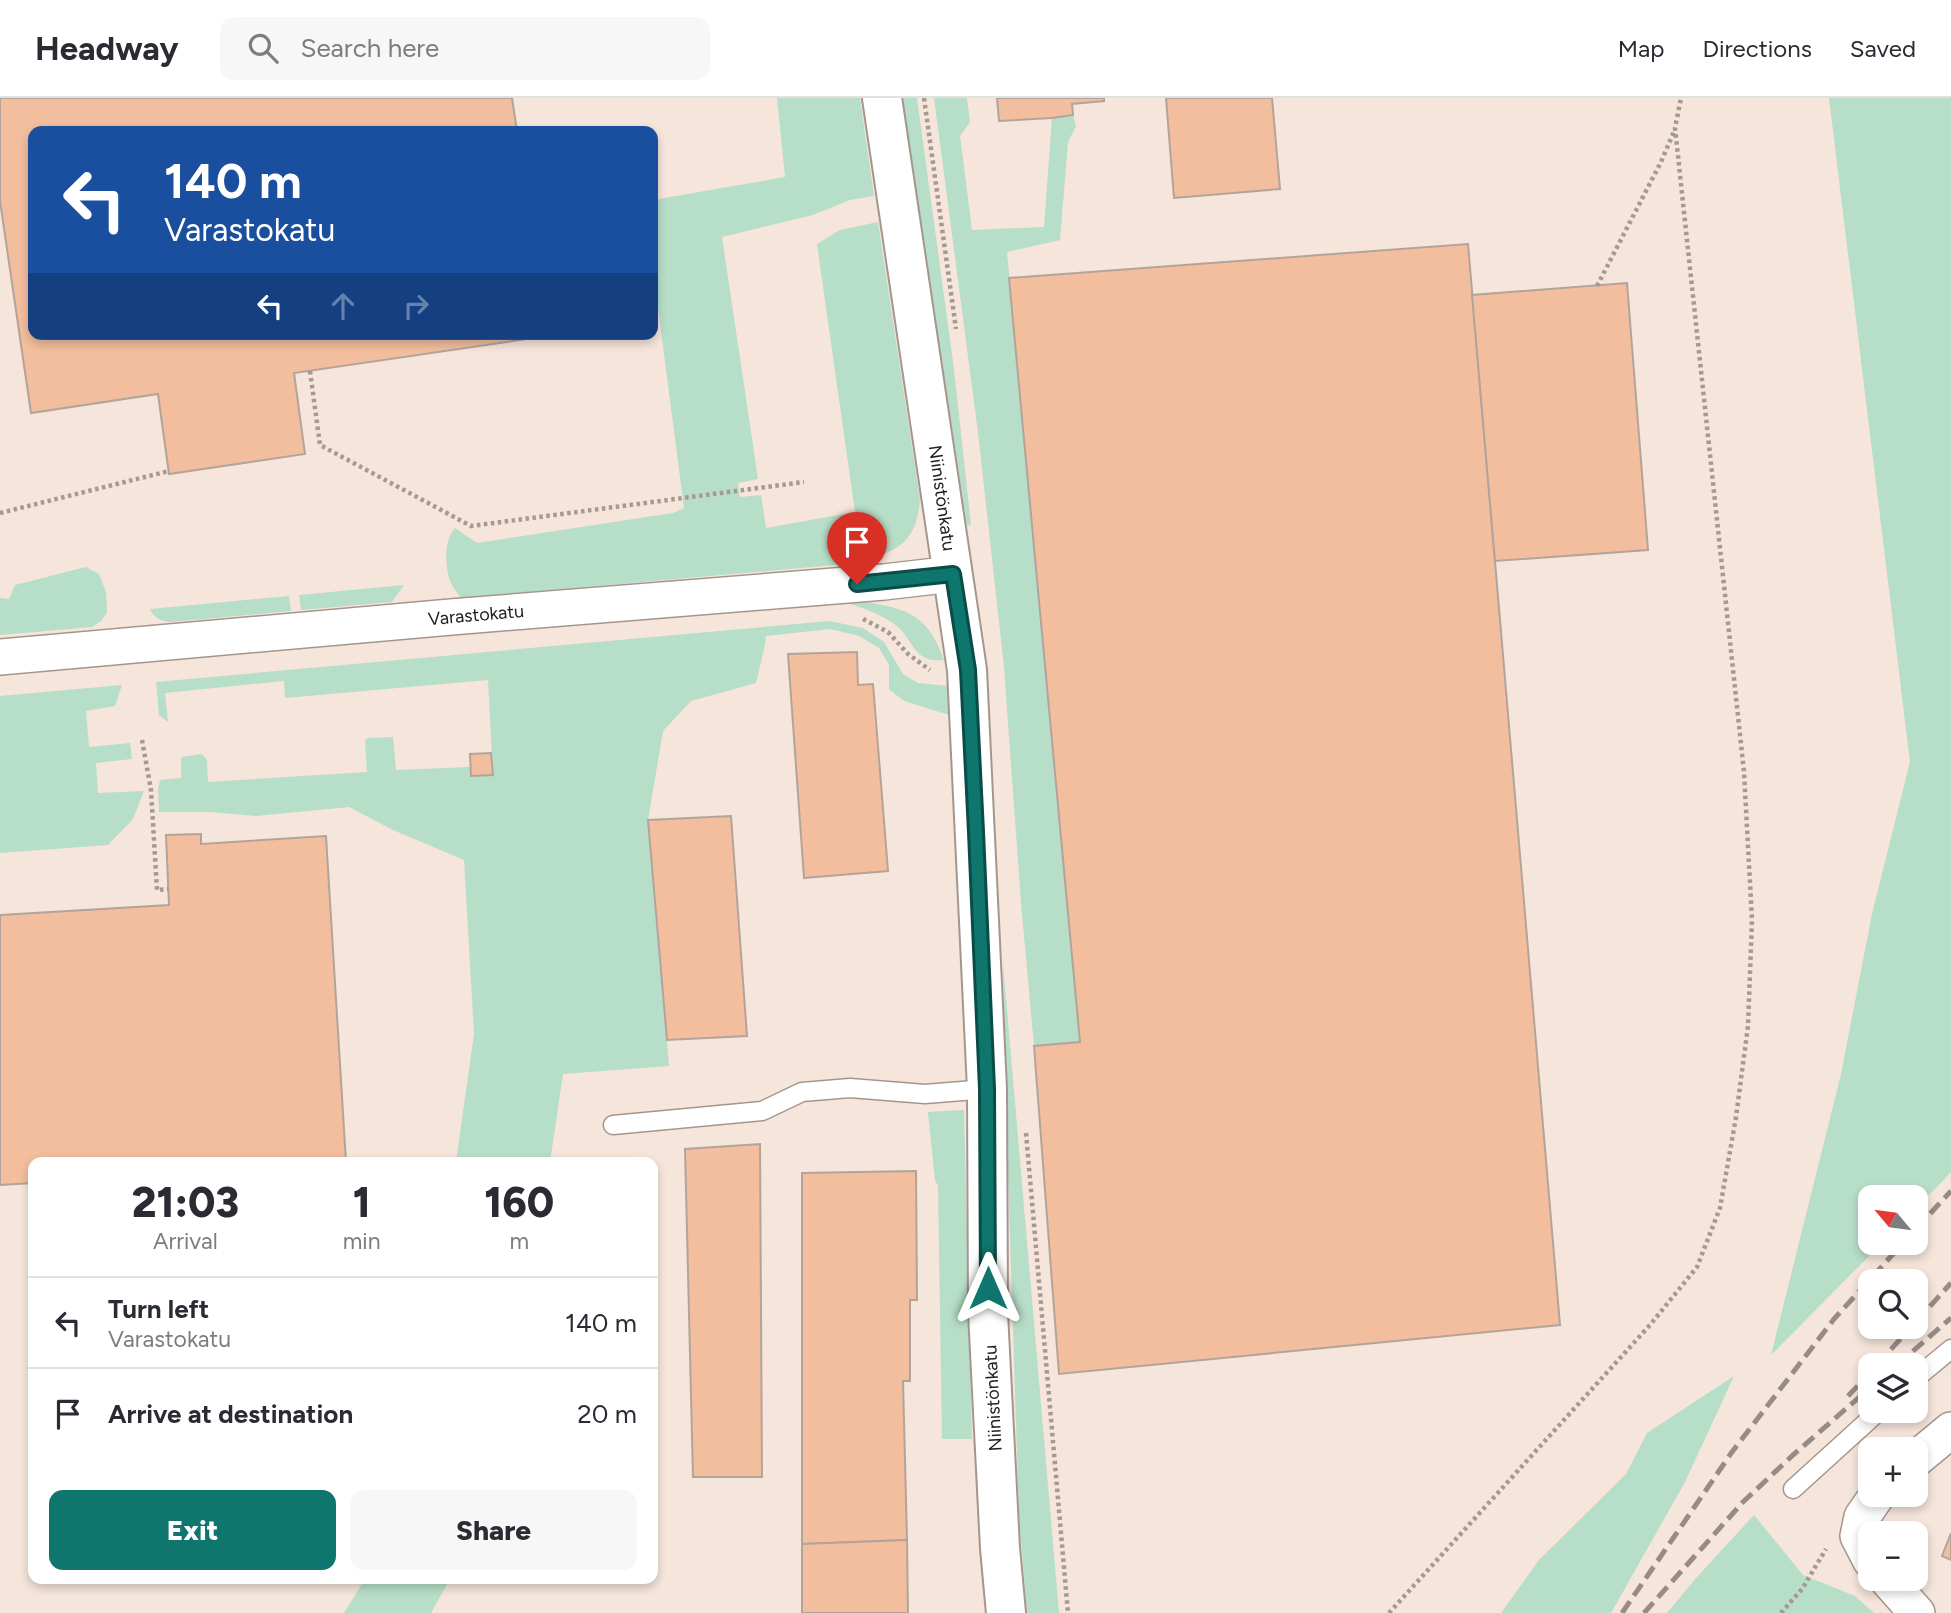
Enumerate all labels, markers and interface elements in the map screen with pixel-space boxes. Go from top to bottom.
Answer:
search box [220,17,710,80]
text: Headway [35,29,178,68]
icon: search [244,29,282,67]
text: Search here [300,32,439,64]
text: Map [1618,34,1664,63]
text: Directions [1702,34,1812,63]
text: Saved [1850,34,1916,63]
text: 140 m [164,151,302,210]
icon: left [49,154,140,245]
text: Varastokatu [164,211,335,249]
icon: left [251,287,289,325]
icon: ahead [324,287,362,325]
icon: right [397,287,435,325]
street label: Niinistönkatu [924,444,960,552]
pin [827,512,887,584]
icon: arrive [838,523,876,561]
street label: Varastokatu [427,600,525,630]
text: 21:03 [132,1177,239,1228]
text: 1 [353,1177,371,1228]
text: 160 [484,1177,554,1228]
north arrow [1858,1185,1928,1255]
map controls [1858,1185,1928,1591]
text: Arrival [153,1227,218,1255]
text: min [343,1227,381,1255]
text: m [509,1227,529,1255]
position arrow [951,1251,1025,1325]
button: search [1858,1269,1928,1339]
text: Turn left [108,1293,209,1325]
icon: left [49,1304,87,1342]
text: 140 m [565,1307,637,1339]
text: Varastokatu [108,1325,231,1353]
street label: Niinistönkatu [979,1344,1007,1452]
button: layers [1858,1353,1928,1423]
icon: arrive [49,1395,87,1433]
text: Arrive at destination [108,1398,353,1430]
text: 20 m [577,1398,637,1430]
button: + [1858,1437,1928,1507]
button: Exit [49,1490,336,1570]
button: Share [350,1490,637,1570]
button: − [1858,1521,1928,1591]

